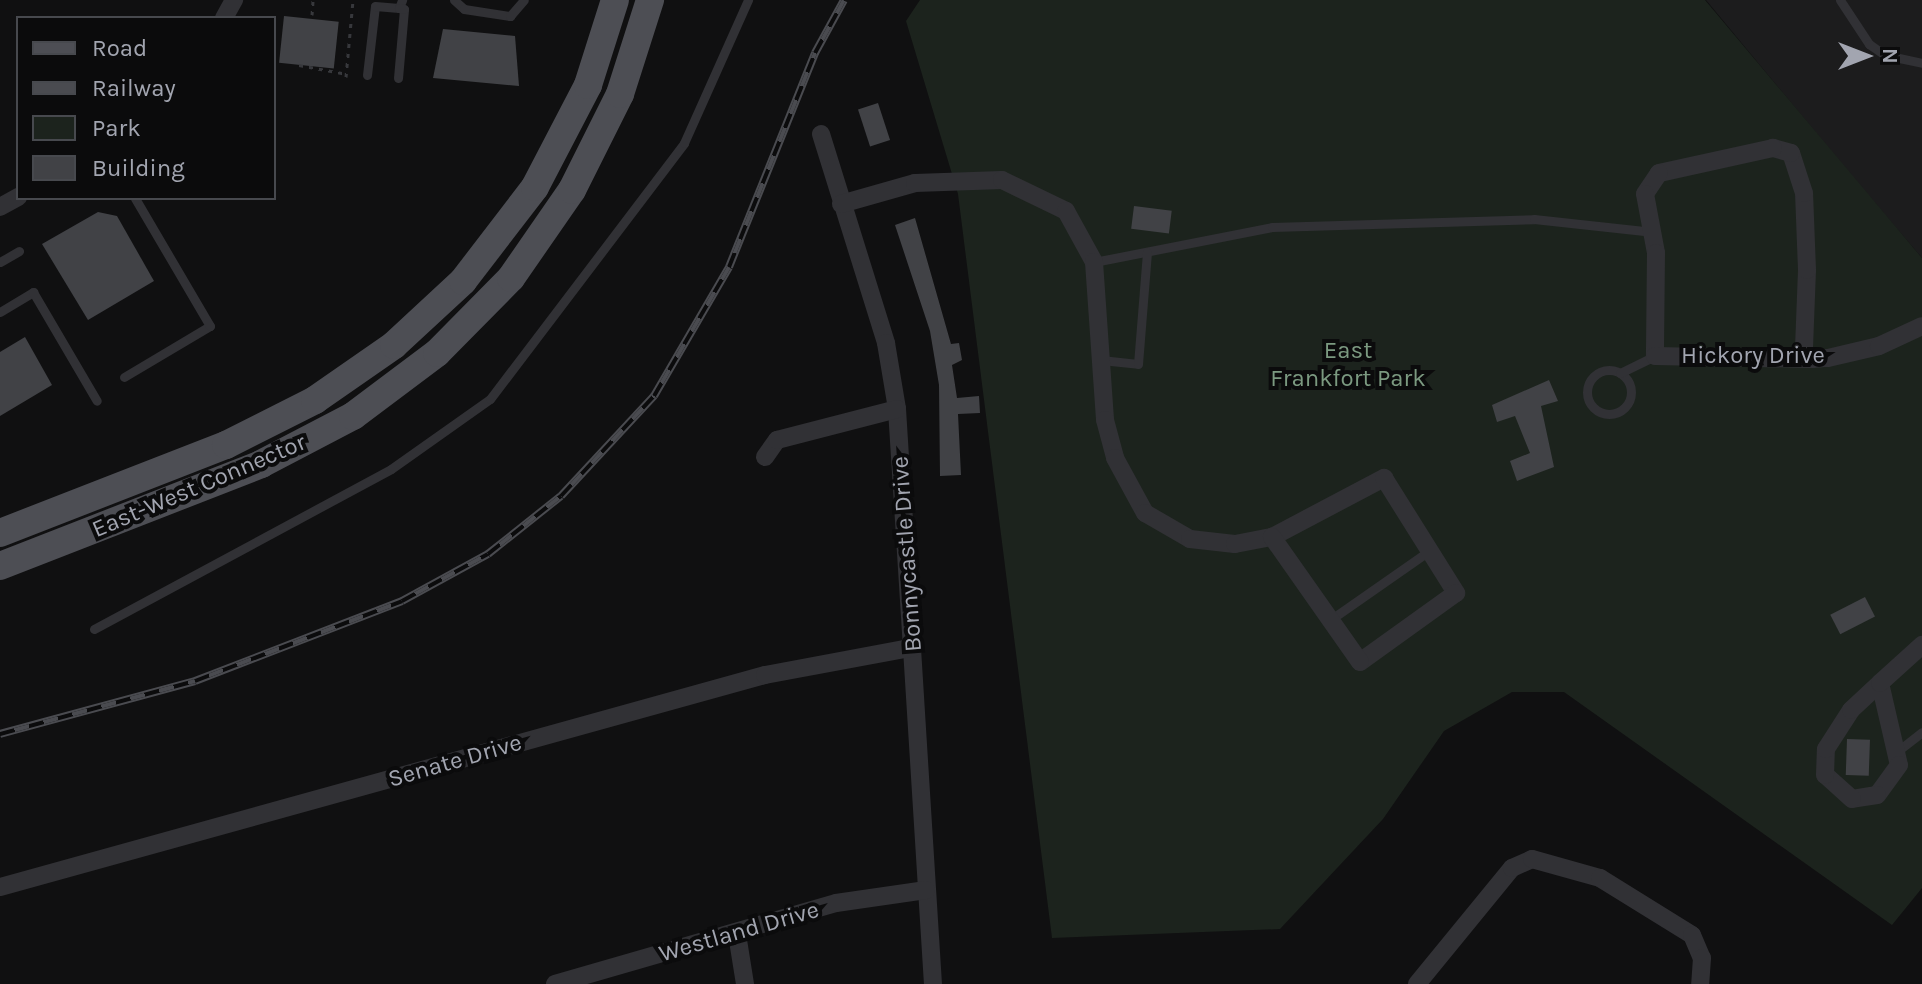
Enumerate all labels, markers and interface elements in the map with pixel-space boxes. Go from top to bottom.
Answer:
legend [16,16,276,200]
north arrow [1826,16,1906,96]
text: Road [92,34,147,62]
text: N [1877,48,1903,64]
text: Railway [92,74,176,102]
text: Park [92,114,141,142]
text: Building [92,154,185,182]
park label: East Frankfort Park [1270,337,1426,393]
street label: Hickory Drive [1681,342,1825,370]
street label: East-West Connector [88,428,310,544]
street label: Bonnycastle Drive [886,455,928,653]
street label: Senate Drive [385,728,525,794]
street label: Westland Drive [656,895,822,969]

